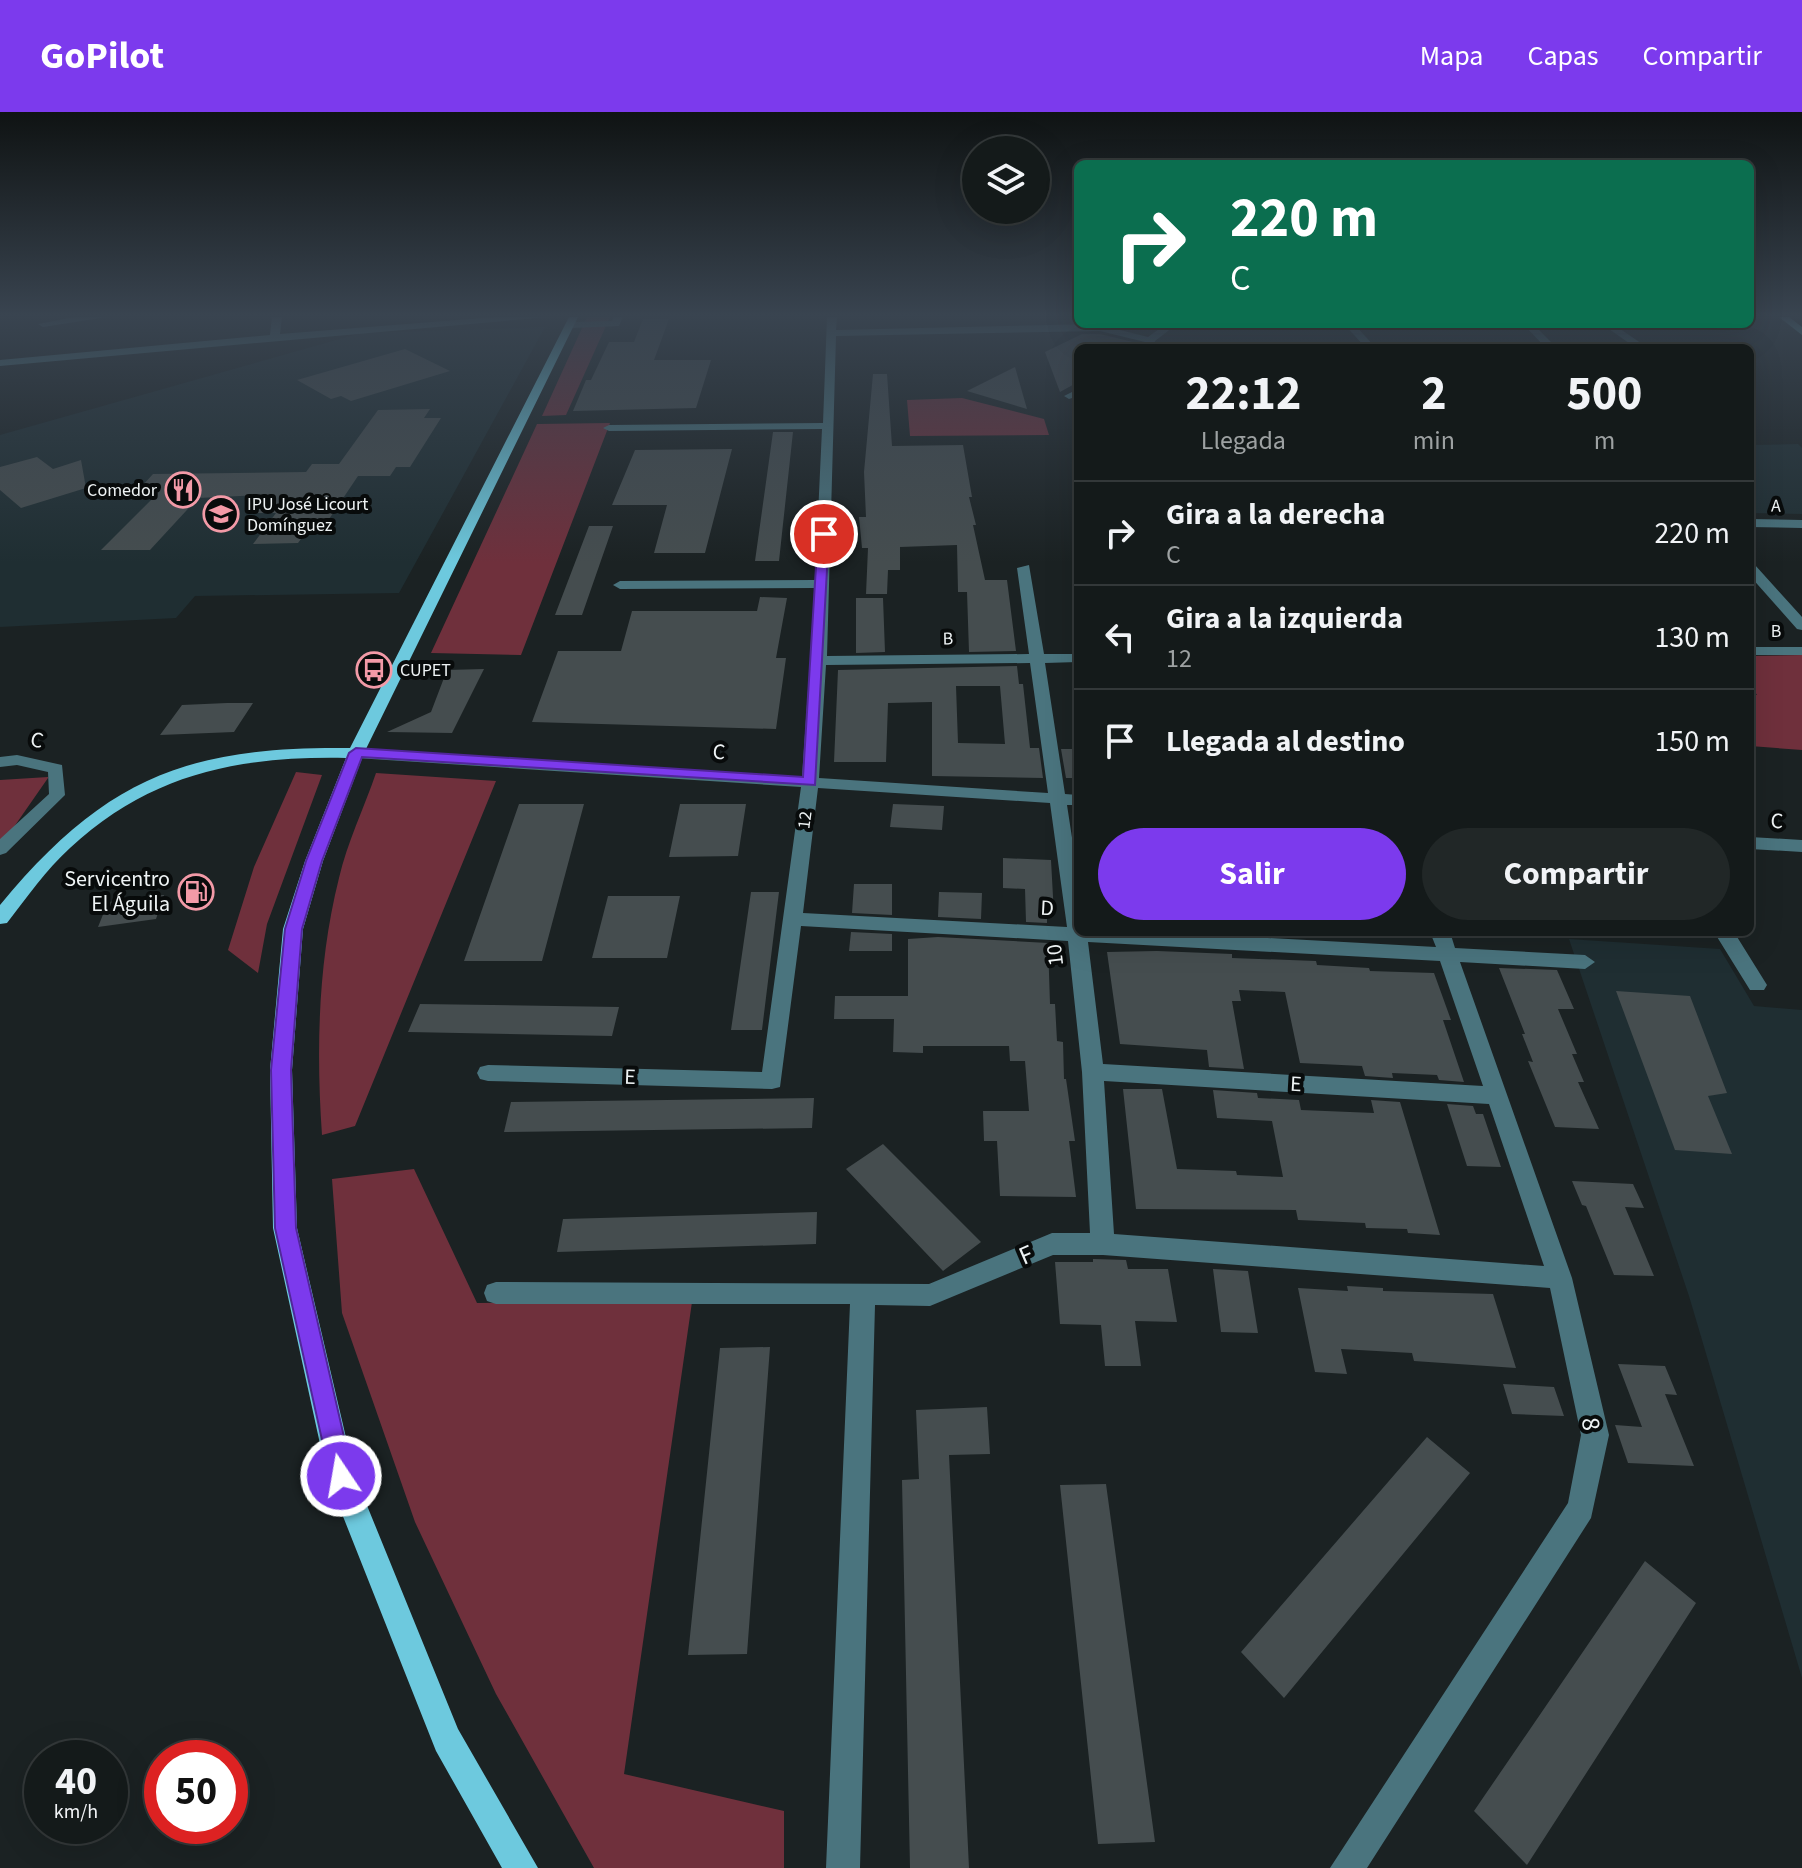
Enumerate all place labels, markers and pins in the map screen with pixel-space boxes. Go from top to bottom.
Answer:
restaurant icon: Comedor [164,471,202,509]
place label: Comedor [87,478,158,503]
place label: IPU José Licourt Domínguez [247,492,368,538]
school or university icon: IPU José Licourt Domínguez [202,495,240,533]
pin [790,500,858,568]
bus stop icon: CUPET [355,651,393,689]
place label: CUPET [400,658,451,683]
place label: Servicentro El Águila [64,863,170,920]
fuel station icon: Servicentro El Águila [177,873,215,911]

